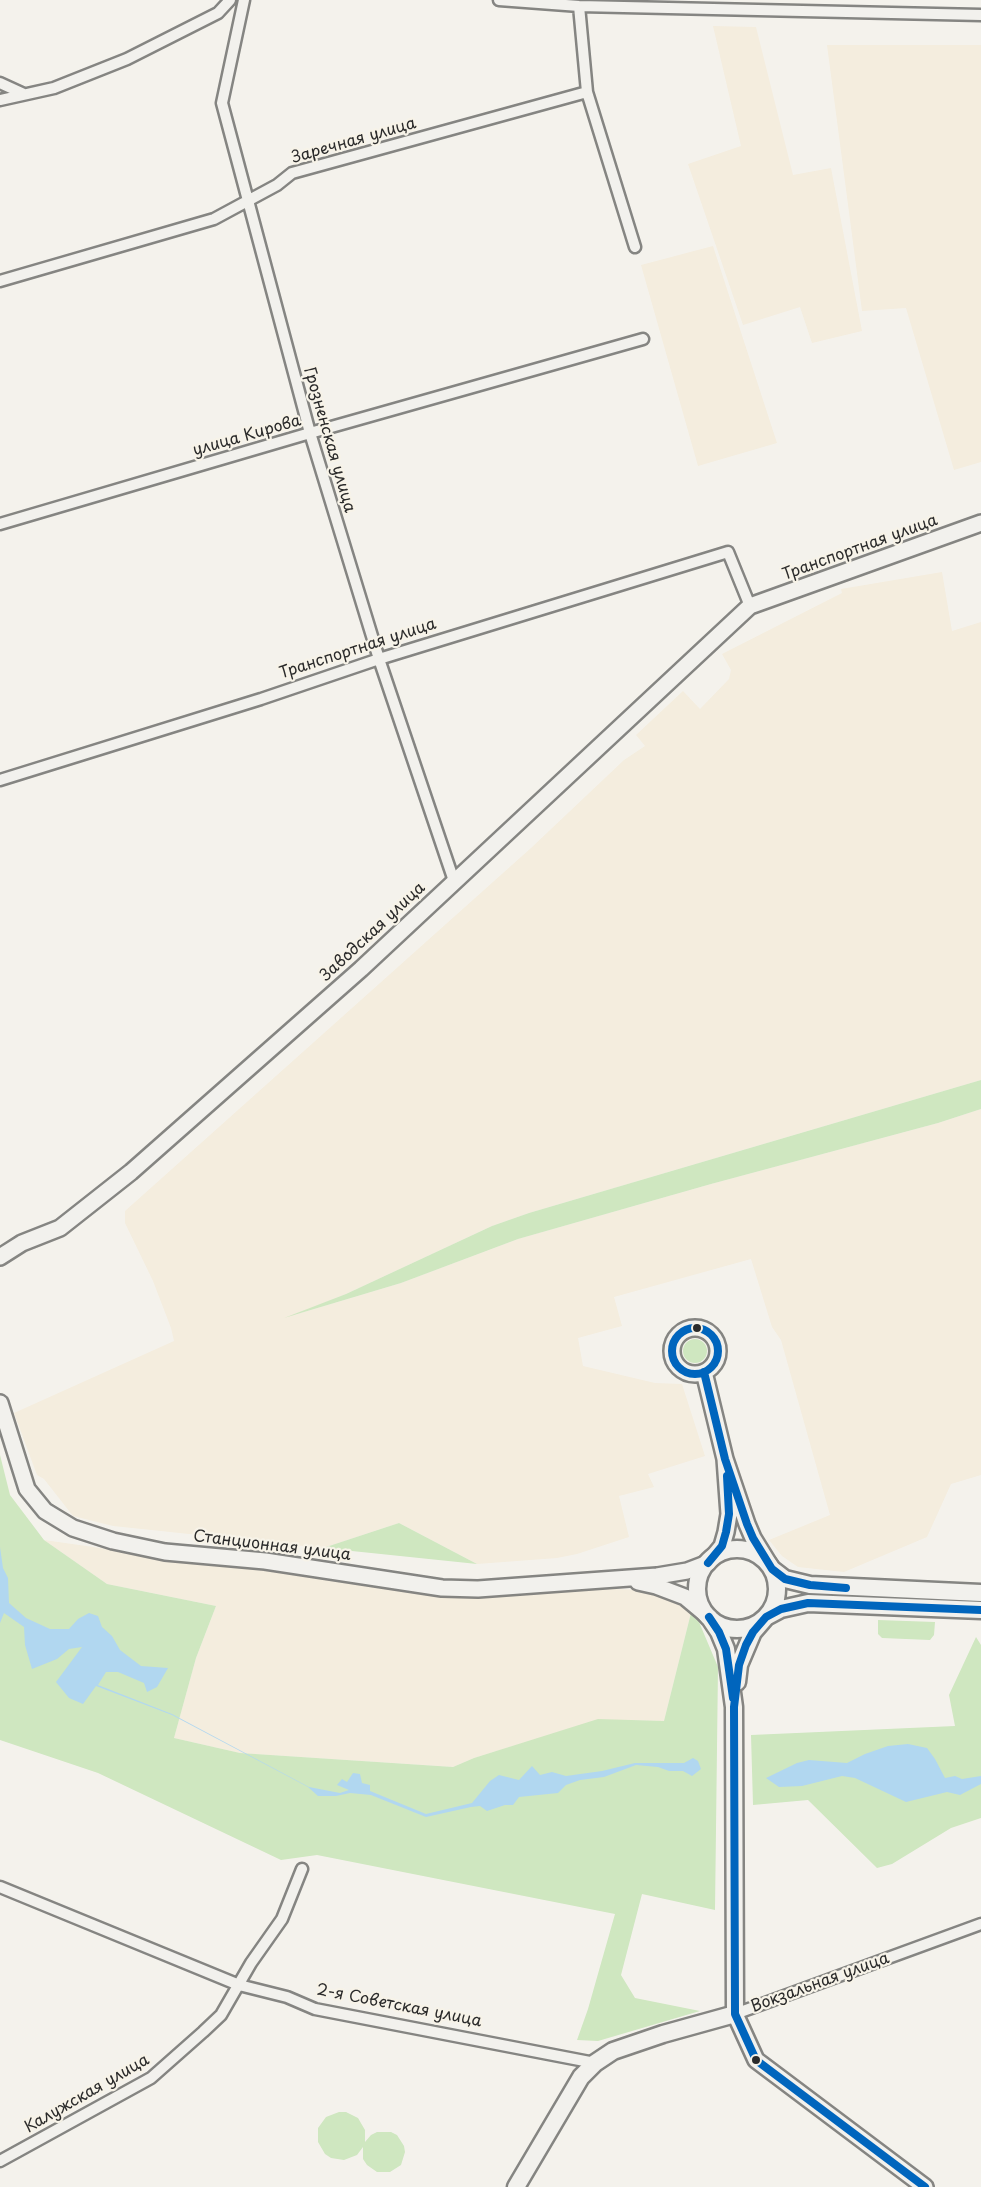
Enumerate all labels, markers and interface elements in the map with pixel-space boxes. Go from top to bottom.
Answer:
street label: Заречная улица [290,114,418,168]
street label: Грозненская улица [299,365,359,515]
street label: улица Кирова [191,411,303,461]
street label: Транспортная улица [780,511,940,585]
street label: Транспортная улица [277,615,439,683]
street label: Заводская улица [317,879,429,985]
unlabelled marker [691,1322,703,1334]
street label: Станционная улица [192,1527,352,1565]
street label: Вокзальная улица [748,1949,892,2017]
street label: 2-я Советская улица [315,1981,483,2031]
street label: Калужская улица [21,2051,153,2137]
unlabelled marker [750,2054,762,2066]

